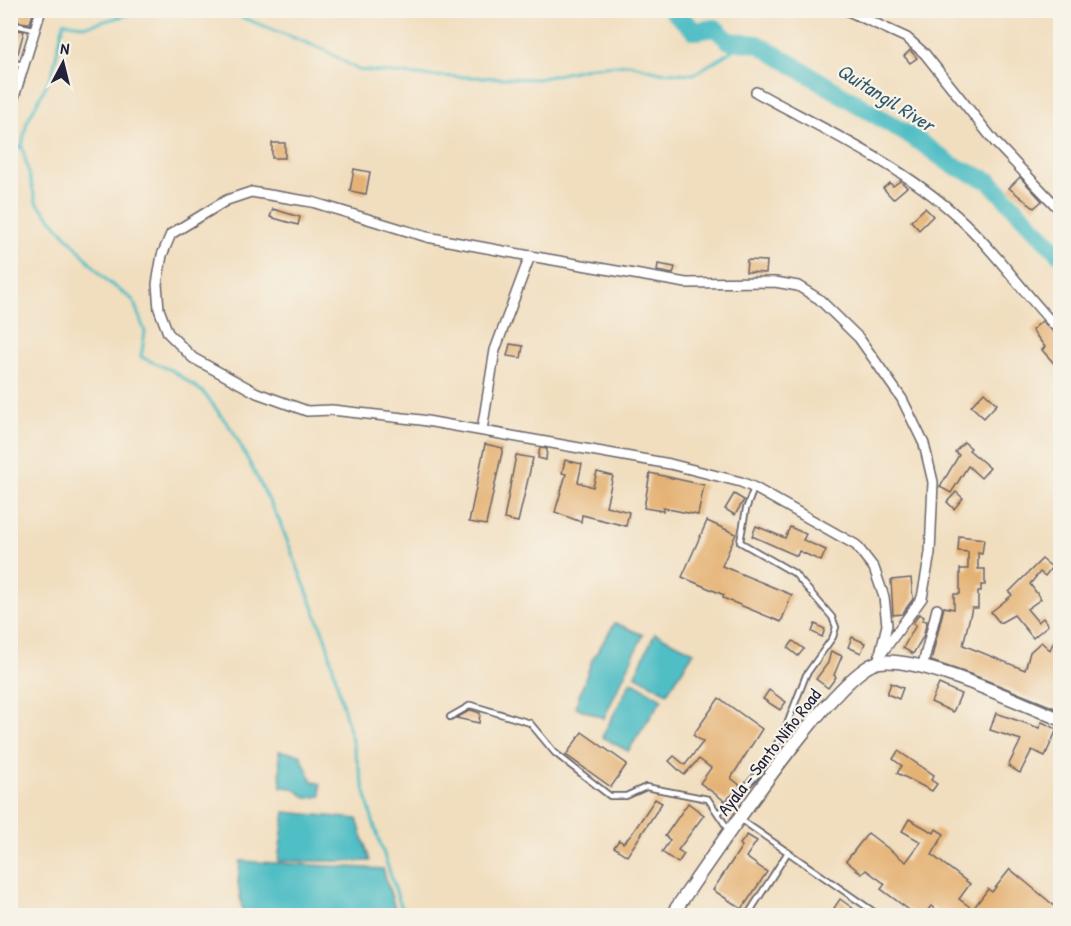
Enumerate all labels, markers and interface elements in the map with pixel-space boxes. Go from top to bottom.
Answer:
north arrow [33,33,93,93]
text: N [59,37,71,60]
water label: Quitangil River [832,56,942,140]
street label: Ayala – Santo Niño Road [711,683,827,821]

